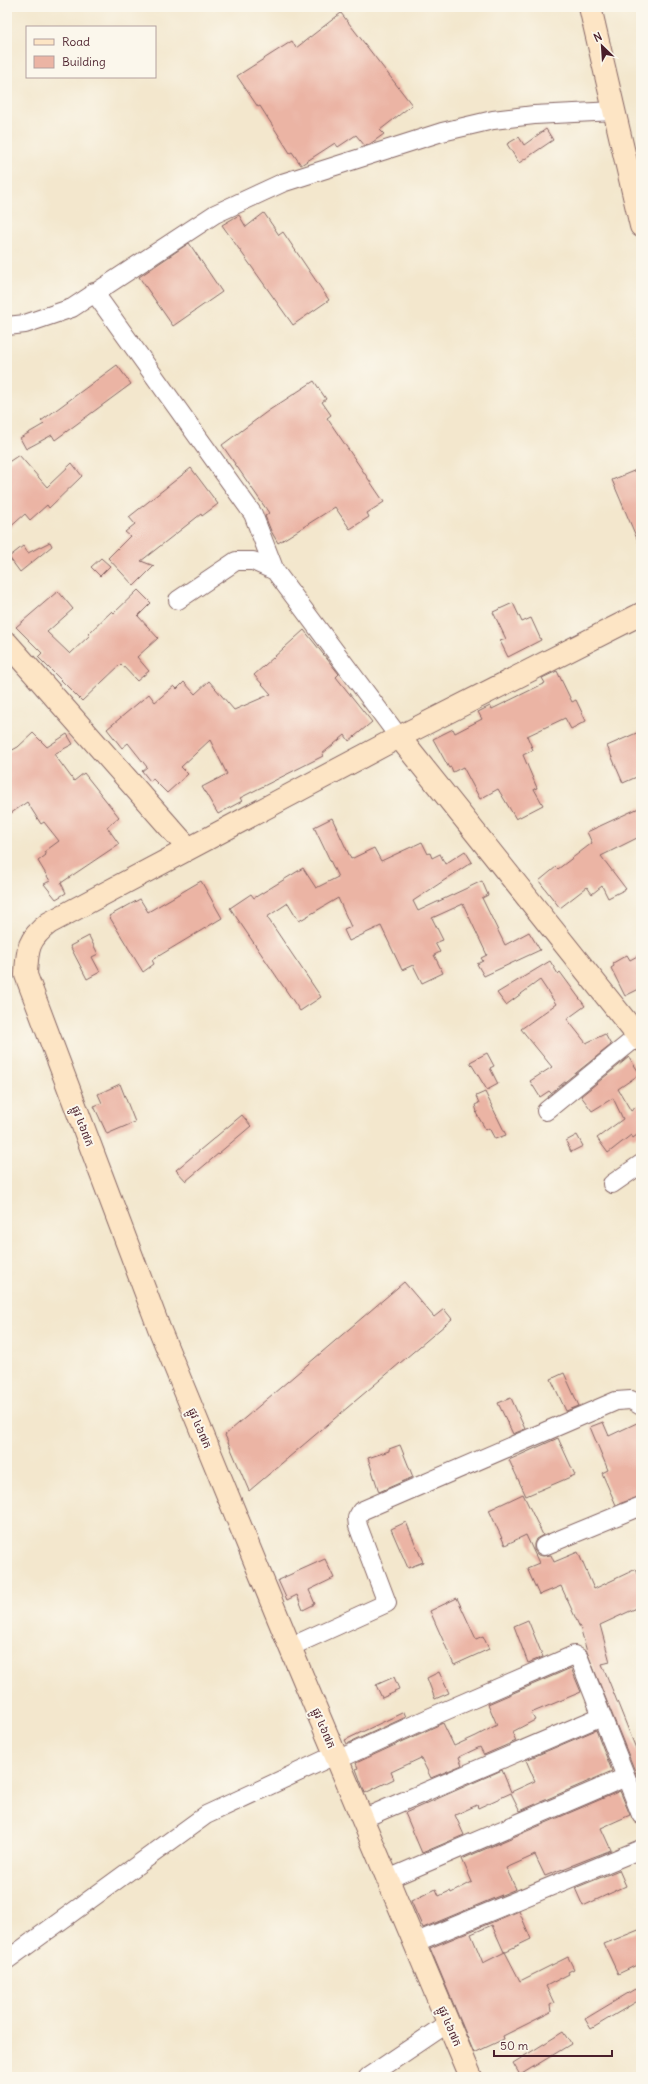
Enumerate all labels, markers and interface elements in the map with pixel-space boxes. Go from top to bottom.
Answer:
legend [26,26,156,78]
north arrow [582,26,622,66]
text: N [591,29,604,45]
text: Road [62,34,90,49]
text: Building [62,54,106,69]
street label: ផ្លូវ ៤៦៧ក [66,1104,97,1150]
street label: ផ្លូវ ៤៦៧ក [182,1406,215,1452]
street label: ផ្លូវ ៤៦៧ក [306,1706,339,1752]
street label: ផ្លូវ ៤៦៧ក [432,2004,465,2050]
scale bar [494,2032,612,2058]
text: 50 m [500,2038,529,2053]

